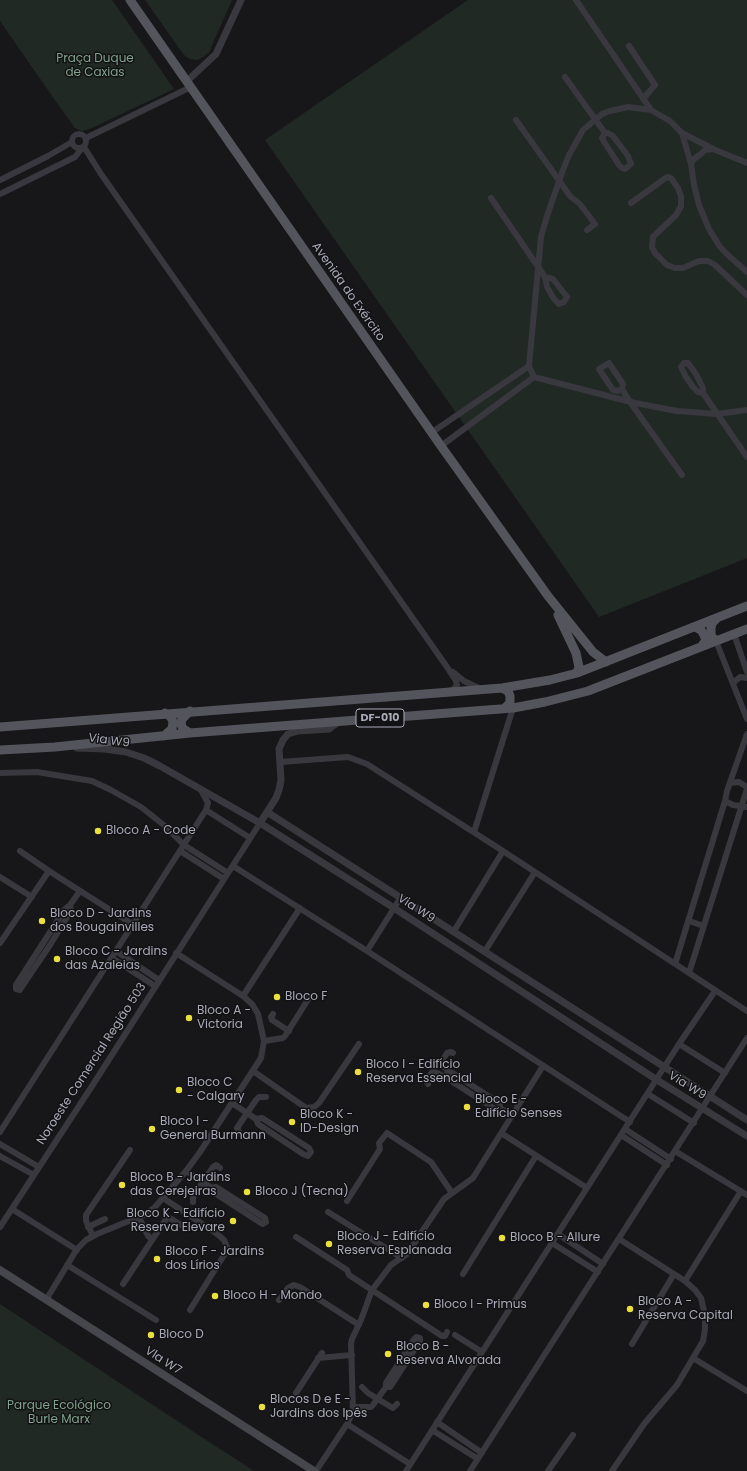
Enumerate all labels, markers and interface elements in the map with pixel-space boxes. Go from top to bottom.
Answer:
park label: Praça Duque de Caxias [56,52,134,80]
street label: Avenida do Exército [308,240,388,344]
road number: DF-010 [356,709,404,727]
street label: Via W9 [87,731,131,751]
place label: Bloco A - Code [106,824,196,838]
marker: Bloco A - Code [93,826,103,836]
street label: Via W9 [395,892,437,926]
place label: Bloco D - Jardins dos Bougainvilles [50,907,154,935]
marker: Bloco D - Jardins dos Bougainvilles [37,916,47,926]
place label: Bloco C - Jardins das Azaleias [65,945,167,973]
marker: Bloco C - Jardins das Azaleias [52,954,62,964]
street label: Noroeste Comercial Região 503 [34,981,150,1147]
place label: Bloco F [285,990,327,1004]
marker: Bloco F [272,992,282,1002]
place label: Bloco A - Victoria [197,1004,251,1032]
marker: Bloco A - Victoria [184,1013,194,1023]
place label: Bloco I - Edifício Reserva Essencial [366,1058,472,1086]
marker: Bloco I - Edifício Reserva Essencial [353,1067,363,1077]
street label: Via W9 [666,1069,708,1103]
place label: Bloco C - Calgary [187,1076,245,1104]
marker: Bloco C - Calgary [174,1085,184,1095]
place label: Bloco E - Edifício Senses [475,1093,562,1121]
marker: Bloco E - Edifício Senses [462,1102,472,1112]
place label: Bloco K - ID-Design [300,1108,359,1136]
place label: Bloco I - General Burmann [160,1115,266,1143]
marker: Bloco K - ID-Design [287,1117,297,1127]
marker: Bloco I - General Burmann [147,1124,157,1134]
place label: Bloco B - Jardins das Cerejeiras [130,1171,230,1199]
marker: Bloco B - Jardins das Cerejeiras [117,1180,127,1190]
place label: Bloco J (Tecna) [255,1185,349,1199]
marker: Bloco J (Tecna) [242,1187,252,1197]
place label: Bloco K - Edifício Reserva Elevare [127,1207,225,1235]
marker: Bloco K - Edifício Reserva Elevare [228,1216,238,1226]
place label: Bloco J - Edifício Reserva Esplanada [337,1230,452,1258]
place label: Bloco B - Allure [510,1231,600,1245]
marker: Bloco B - Allure [497,1233,507,1243]
marker: Bloco J - Edifício Reserva Esplanada [324,1239,334,1249]
place label: Bloco F - Jardins dos Lírios [165,1245,264,1273]
marker: Bloco F - Jardins dos Lírios [152,1254,162,1264]
place label: Bloco H - Mondo [223,1289,322,1303]
marker: Bloco H - Mondo [210,1291,220,1301]
place label: Bloco A - Reserva Capital [638,1295,733,1323]
place label: Bloco I - Primus [434,1298,527,1312]
marker: Bloco I - Primus [421,1300,431,1310]
marker: Bloco A - Reserva Capital [625,1304,635,1314]
place label: Bloco D [159,1328,204,1342]
marker: Bloco D [146,1330,156,1340]
place label: Bloco B - Reserva Alvorada [396,1340,501,1368]
street label: Vla W7 [142,1344,184,1378]
marker: Bloco B - Reserva Alvorada [383,1349,393,1359]
place label: Blocos D e E - Jardins dos Ipês [270,1393,367,1421]
park label: Parque Ecológico Burle Marx [7,1399,111,1427]
marker: Blocos D e E - Jardins dos Ipês [257,1402,267,1412]

